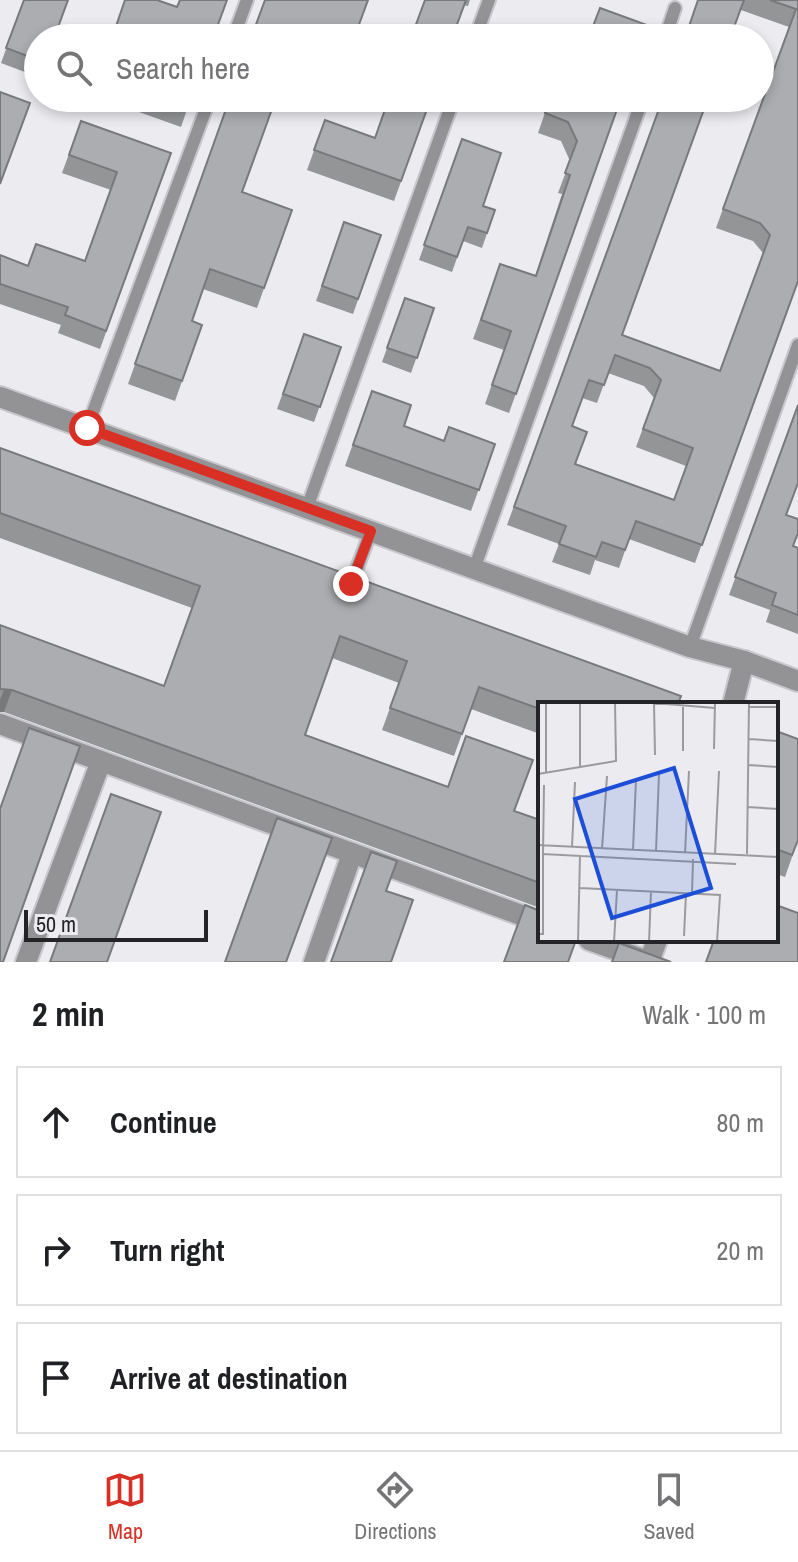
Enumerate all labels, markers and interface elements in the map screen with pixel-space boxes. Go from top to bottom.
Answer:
search box [24,24,774,112]
icon: search [52,46,96,90]
text: Search here [116,48,250,88]
route start [69,410,105,446]
route end [333,566,369,602]
inset map [538,702,778,942]
scale bar [24,906,208,942]
text: 50 m [36,909,76,939]
text: 2 min [32,991,105,1037]
text: Walk · 100 m [642,997,766,1032]
icon: ahead [34,1100,78,1144]
text: Continue [110,1102,217,1142]
text: 80 m [717,1105,764,1140]
icon: right [34,1228,78,1272]
text: Turn right [110,1230,224,1270]
text: 20 m [717,1233,764,1268]
icon: arrive [34,1356,78,1400]
text: Arrive at destination [110,1358,348,1398]
tab: Map [103,1468,147,1546]
tab: Directions [354,1468,437,1546]
tab: Saved [643,1468,695,1546]

